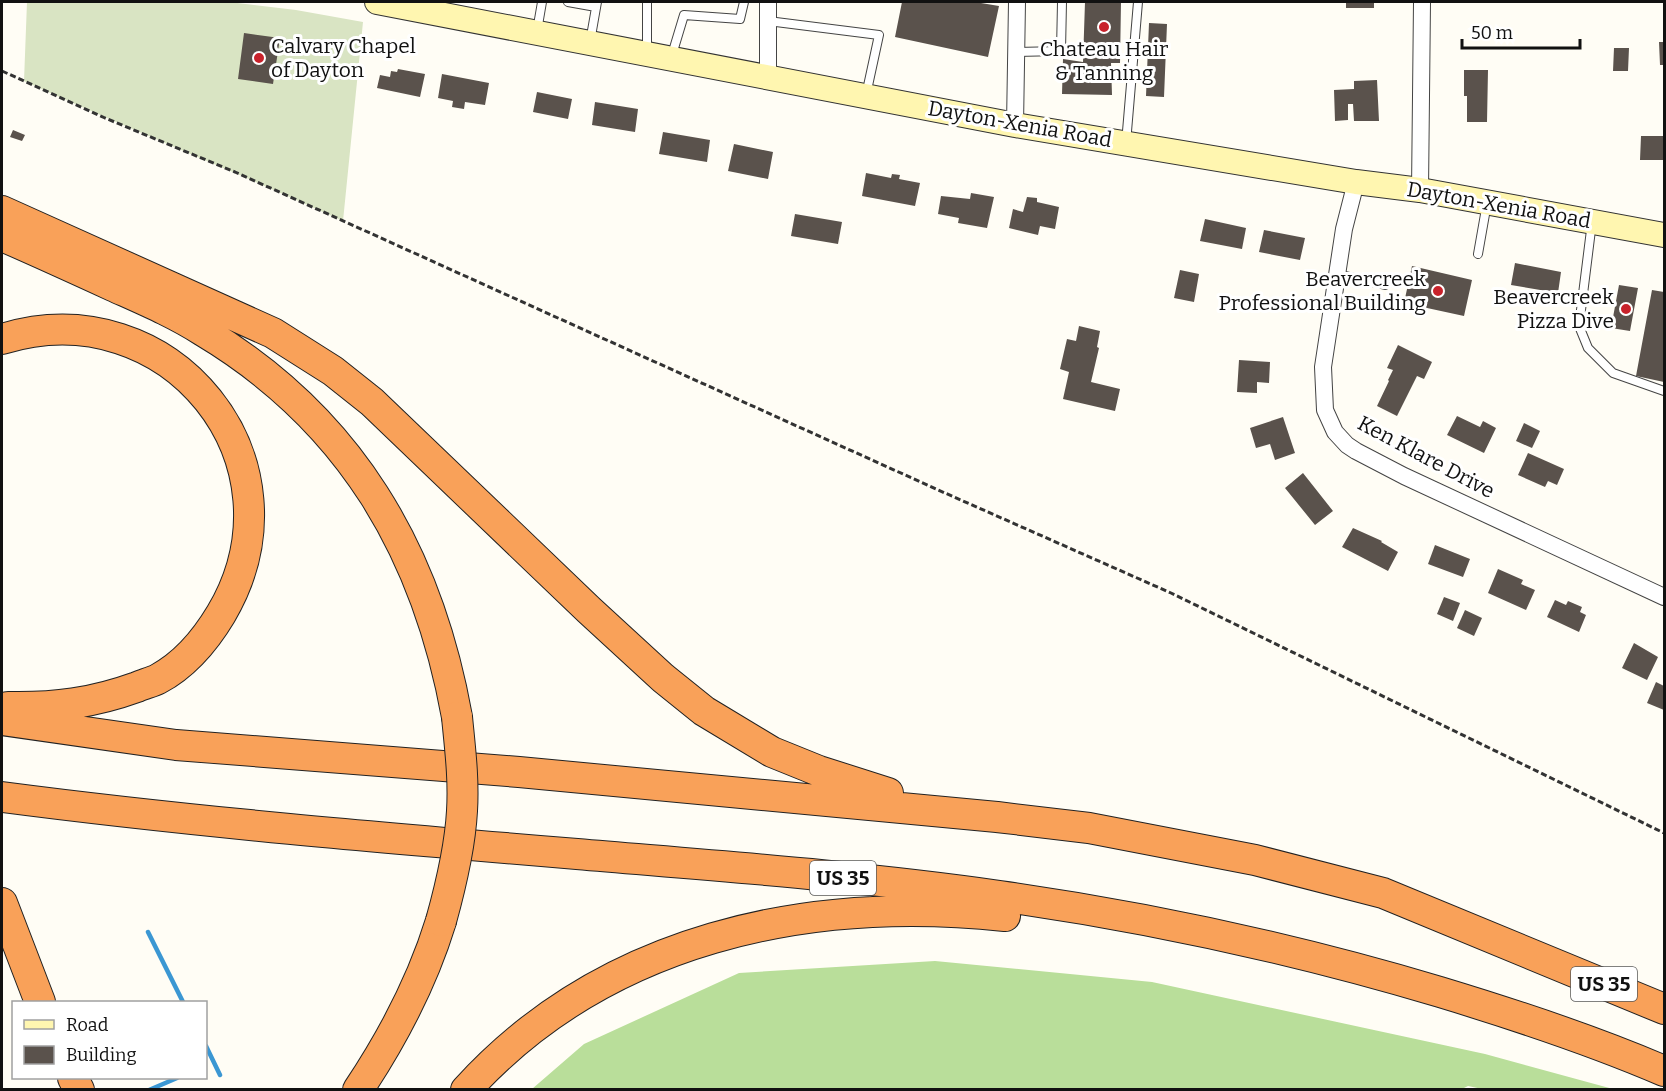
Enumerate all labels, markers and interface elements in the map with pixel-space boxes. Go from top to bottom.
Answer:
scale bar [1462,12,1580,50]
marker: Chateau Hair & Tanning [1097,20,1111,34]
text: 50 m [1471,22,1513,44]
place label: Calvary Chapel of Dayton [271,33,416,83]
place label: Chateau Hair & Tanning [1040,36,1168,86]
marker: Calvary Chapel of Dayton [252,51,266,65]
street label: Dayton-Xenia Road [926,95,1114,153]
street label: Dayton-Xenia Road [1405,176,1593,234]
place label: Beavercreek Professional Building [1219,266,1426,316]
marker: Beavercreek Professional Building [1431,284,1445,298]
place label: Beavercreek Pizza Dive [1493,284,1614,334]
marker: Beavercreek Pizza Dive [1619,302,1633,316]
street label: Ken Klare Drive [1353,410,1499,504]
road number: US 35 [810,861,876,895]
road number: US 35 [1571,967,1637,1001]
legend [12,1001,207,1079]
text: Road [66,1014,109,1036]
text: Building [66,1044,137,1066]

